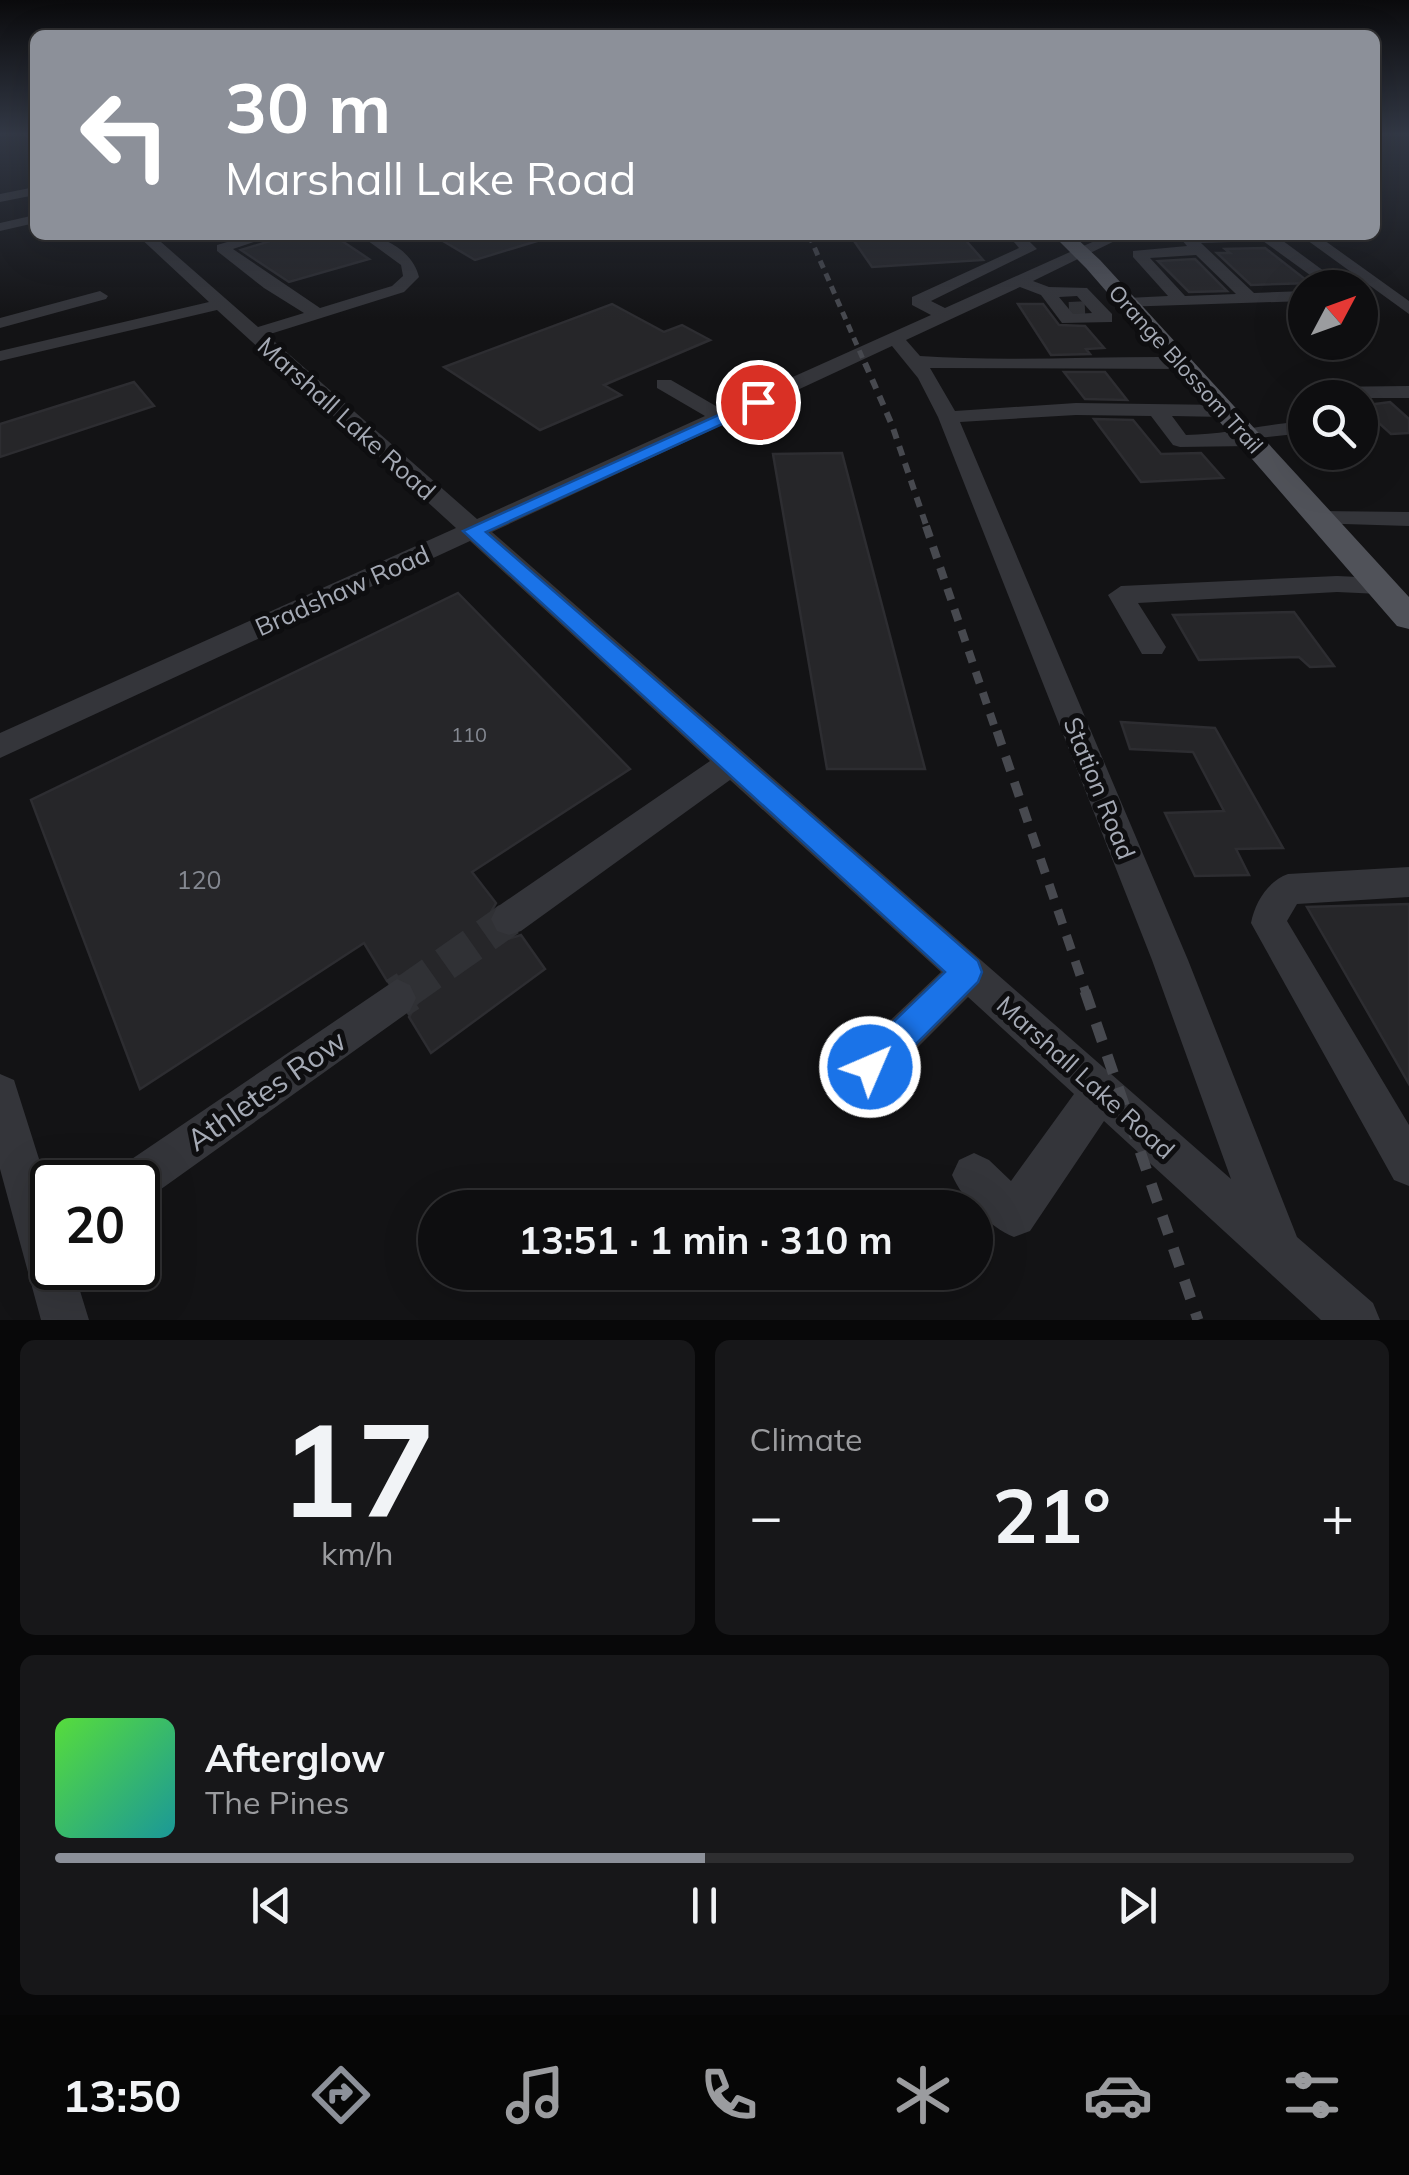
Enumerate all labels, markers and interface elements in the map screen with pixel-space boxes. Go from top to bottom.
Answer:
text: 30 m [225,63,391,151]
icon: left [60,70,190,200]
text: Marshall Lake Road [225,150,636,206]
north arrow [1288,270,1378,360]
map controls [1288,270,1378,470]
street label: Orange Blossom Trail [1103,279,1269,459]
street label: Marshall Lake Road [252,330,442,506]
pin [716,360,801,445]
icon: arrive [731,375,786,430]
button: search [1288,380,1378,470]
street label: Bradshaw Road [250,538,434,642]
street label: Station Road [1057,712,1143,864]
house number: 110 [451,722,487,747]
house number: 120 [176,864,222,895]
street label: Marshall Lake Road [991,989,1181,1165]
position arrow [818,1015,922,1119]
street label: Athletes Row [179,1021,353,1159]
speed limit sign: 20 [30,1160,160,1290]
text: 13:51 · 1 min · 310 m [518,1216,893,1264]
text: 17 [279,1386,435,1550]
text: Climate [750,1419,862,1459]
text: 21° [993,1468,1111,1562]
text: − [750,1481,783,1550]
text: + [1321,1481,1354,1550]
text: km/h [321,1533,393,1573]
text: Afterglow [205,1734,385,1782]
text: The Pines [205,1782,349,1822]
icon: previous [244,1878,299,1933]
icon: pause [677,1878,732,1933]
icon: next [1110,1878,1165,1933]
icon: directions [306,2060,376,2130]
icon: music [500,2060,570,2130]
icon: phone [694,2060,764,2130]
icon: climate [888,2060,958,2130]
icon: car [1083,2060,1153,2130]
icon: filters [1277,2060,1347,2130]
text: 13:50 [62,2067,181,2123]

